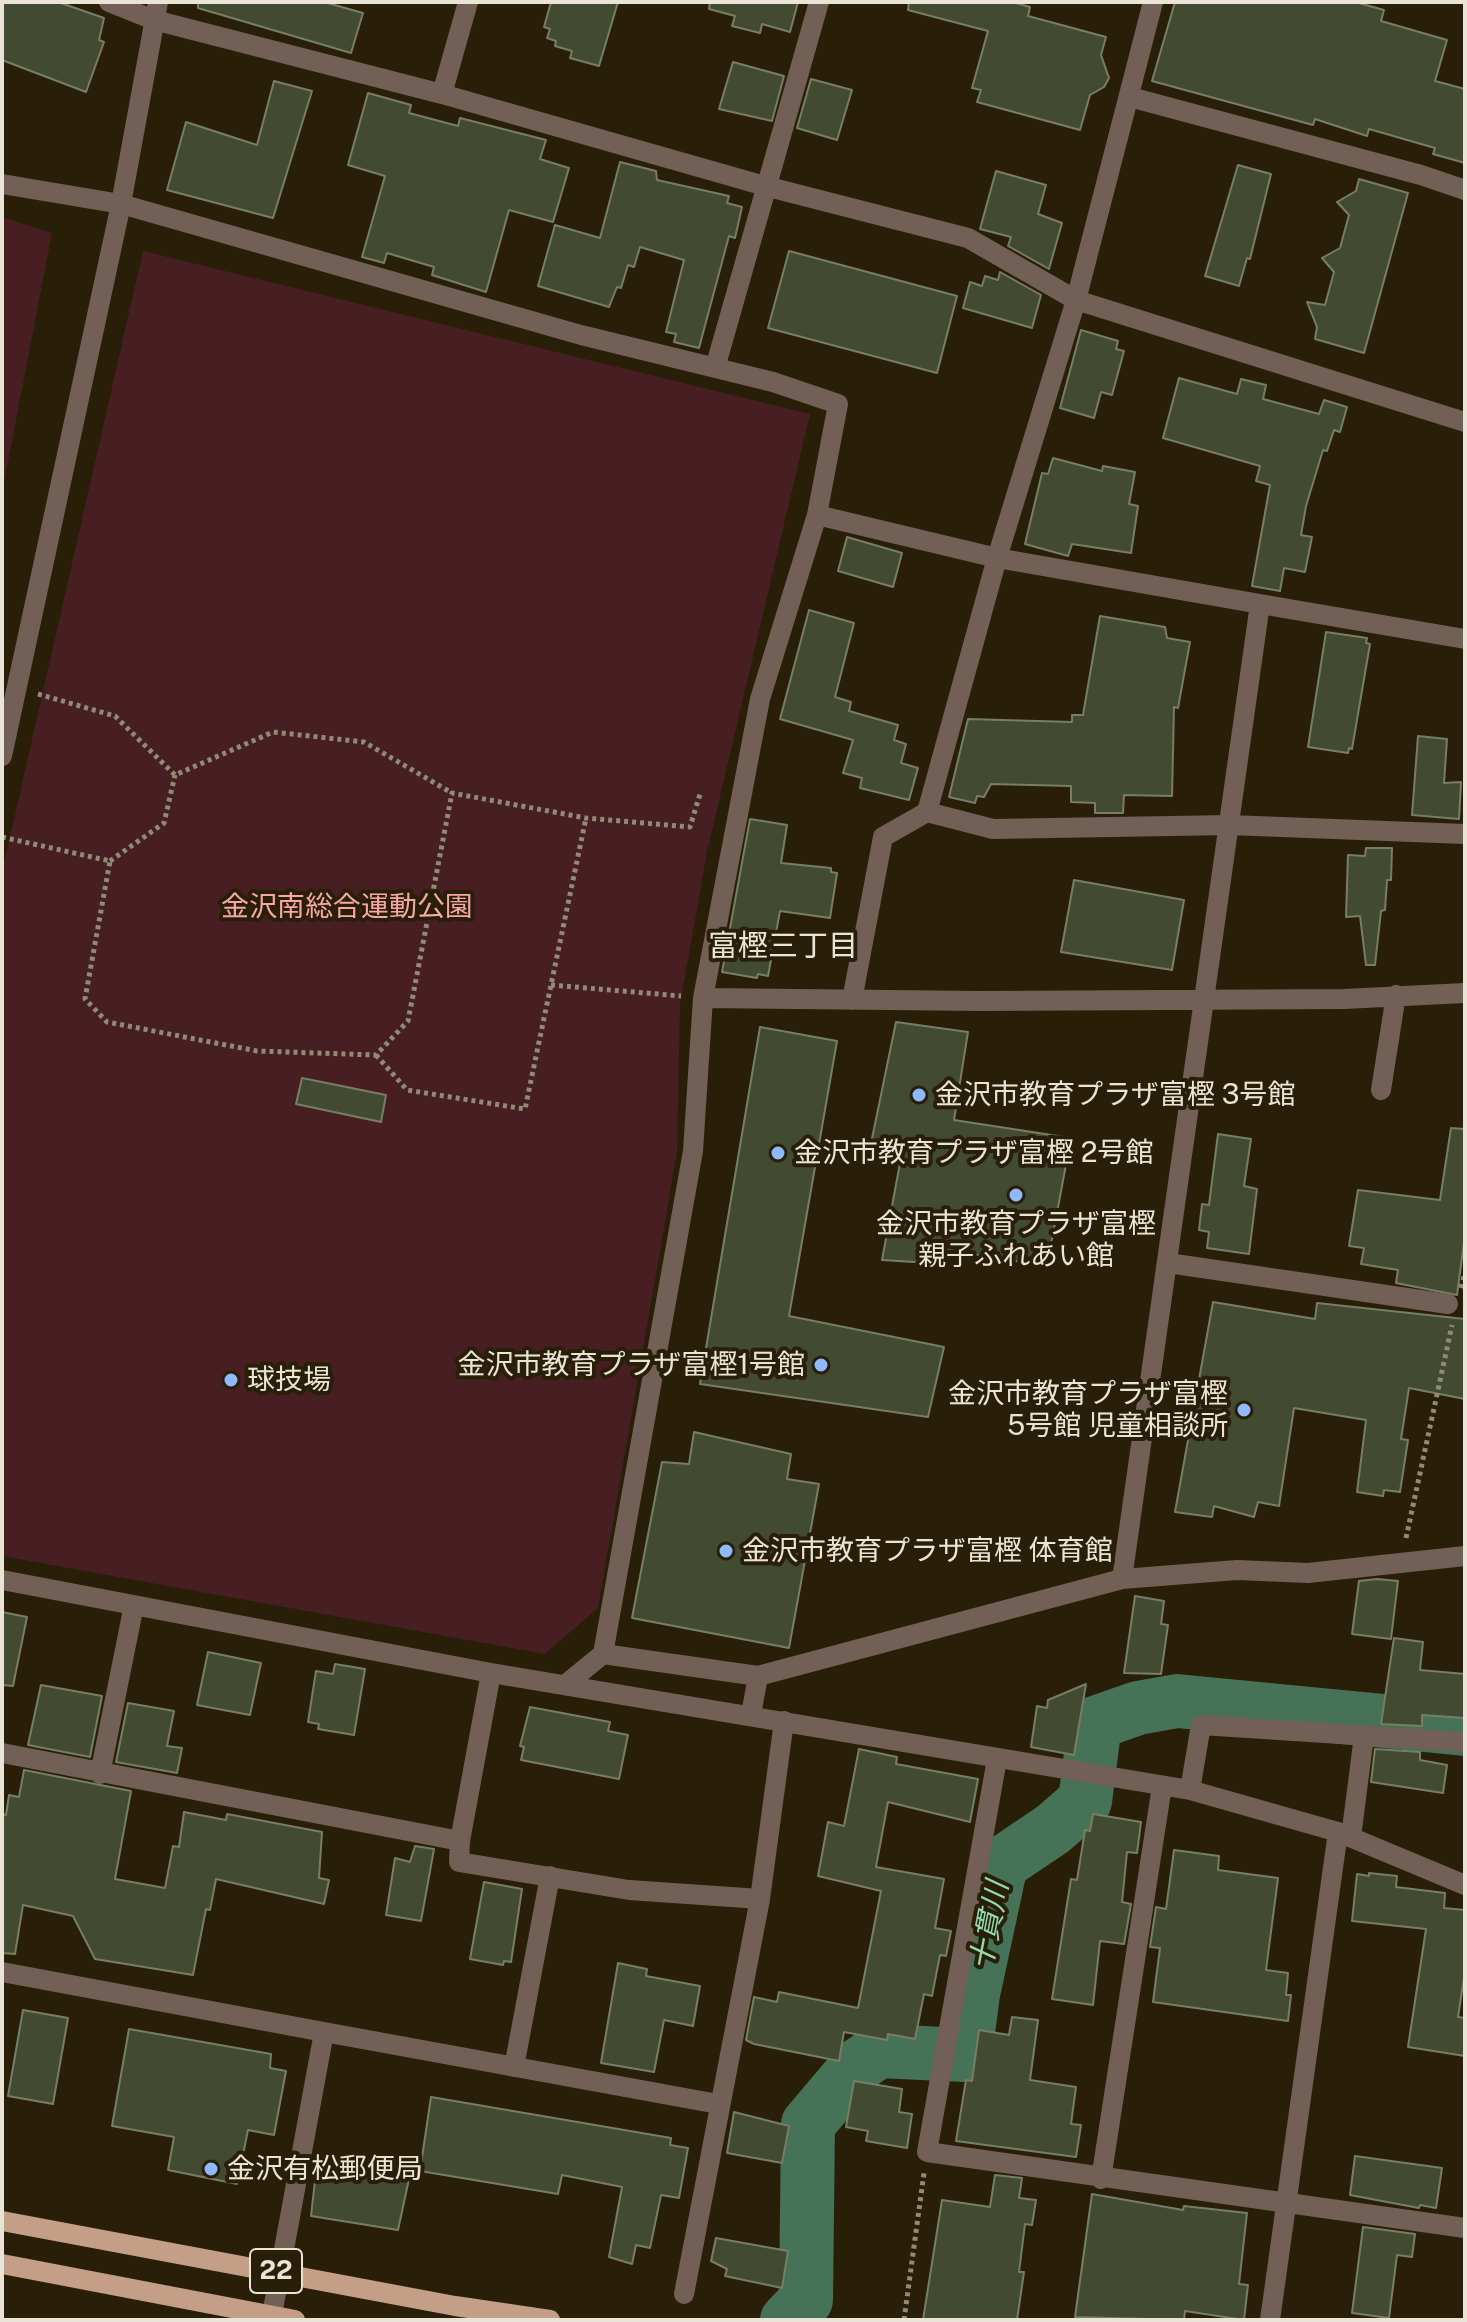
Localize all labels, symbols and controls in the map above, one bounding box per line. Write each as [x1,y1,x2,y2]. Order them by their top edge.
park label: 金沢南総合運動公園 [221,890,473,924]
district label: 富樫三丁目 [708,929,858,965]
place label: 金沢市教育プラザ富樫 3号館 [935,1078,1295,1112]
marker: 金沢市教育プラザ富樫 3号館 [910,1086,928,1104]
place label: 金沢市教育プラザ富樫 2号館 [794,1136,1153,1170]
marker: 金沢市教育プラザ富樫 2号館 [769,1144,787,1162]
marker: 金沢市教育プラザ富樫 親子ふれあい館 [1007,1186,1025,1204]
place label: 金沢市教育プラザ富樫 親子ふれあい館 [876,1207,1156,1273]
place label: 金沢市教育プラザ富樫1号館 [458,1348,805,1382]
marker: 金沢市教育プラザ富樫1号館 [812,1356,830,1374]
place label: 球技場 [247,1363,331,1397]
marker: 球技場 [222,1371,240,1389]
place label: 金沢市教育プラザ富樫 5号館 児童相談所 [948,1377,1228,1443]
marker: 金沢市教育プラザ富樫 5号館 児童相談所 [1235,1401,1253,1419]
place label: 金沢市教育プラザ富樫 体育館 [742,1534,1113,1568]
marker: 金沢市教育プラザ富樫 体育館 [717,1542,735,1560]
water label: 十貫川 [964,1878,1016,1974]
place label: 金沢有松郵便局 [227,2152,423,2186]
marker: 金沢有松郵便局 [202,2160,220,2178]
road number: 22 [250,2249,302,2293]

